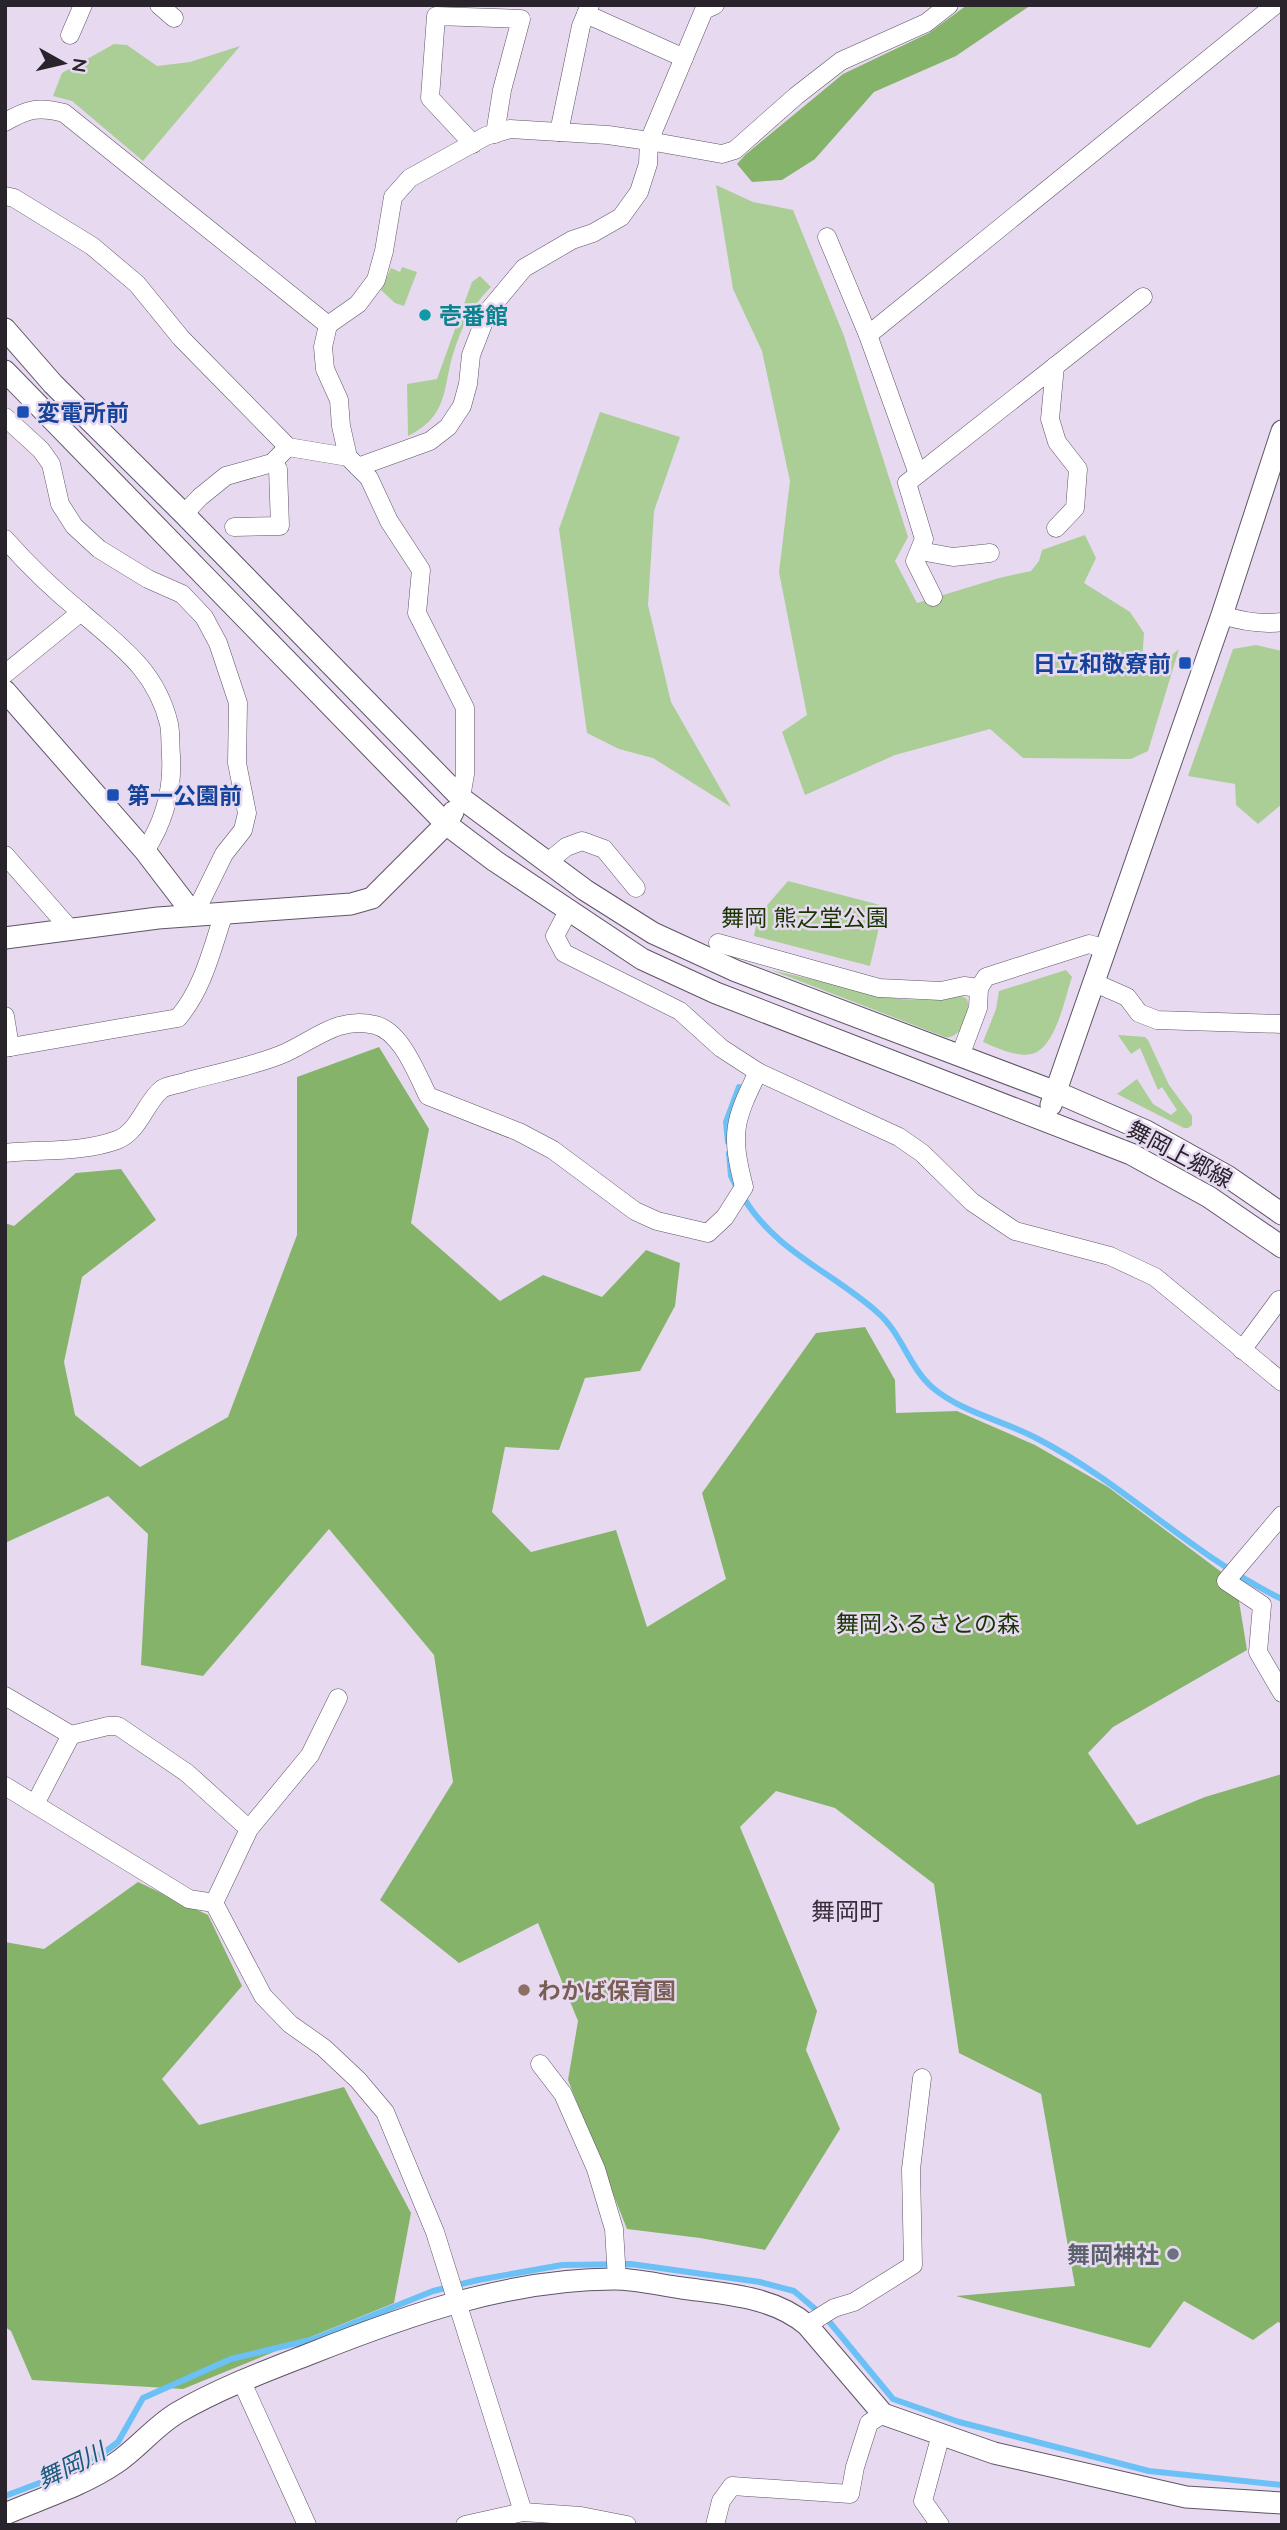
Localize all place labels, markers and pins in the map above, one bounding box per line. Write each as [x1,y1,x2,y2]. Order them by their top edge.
place label: 壱番館 [439,301,508,330]
marker: 壱番館 [417,307,433,323]
place label: 変電所前 [37,398,129,427]
marker: 変電所前 [15,404,31,420]
place label: 日立和敬寮前 [1033,649,1171,678]
marker: 日立和敬寮前 [1177,655,1193,671]
place label: 第一公園前 [127,781,242,810]
marker: 第一公園前 [105,787,121,803]
place label: わかば保育園 [538,1976,676,2005]
marker: わかば保育園 [516,1982,532,1998]
place label: 舞岡神社 [1067,2240,1159,2269]
marker: 舞岡神社 [1165,2246,1181,2262]

